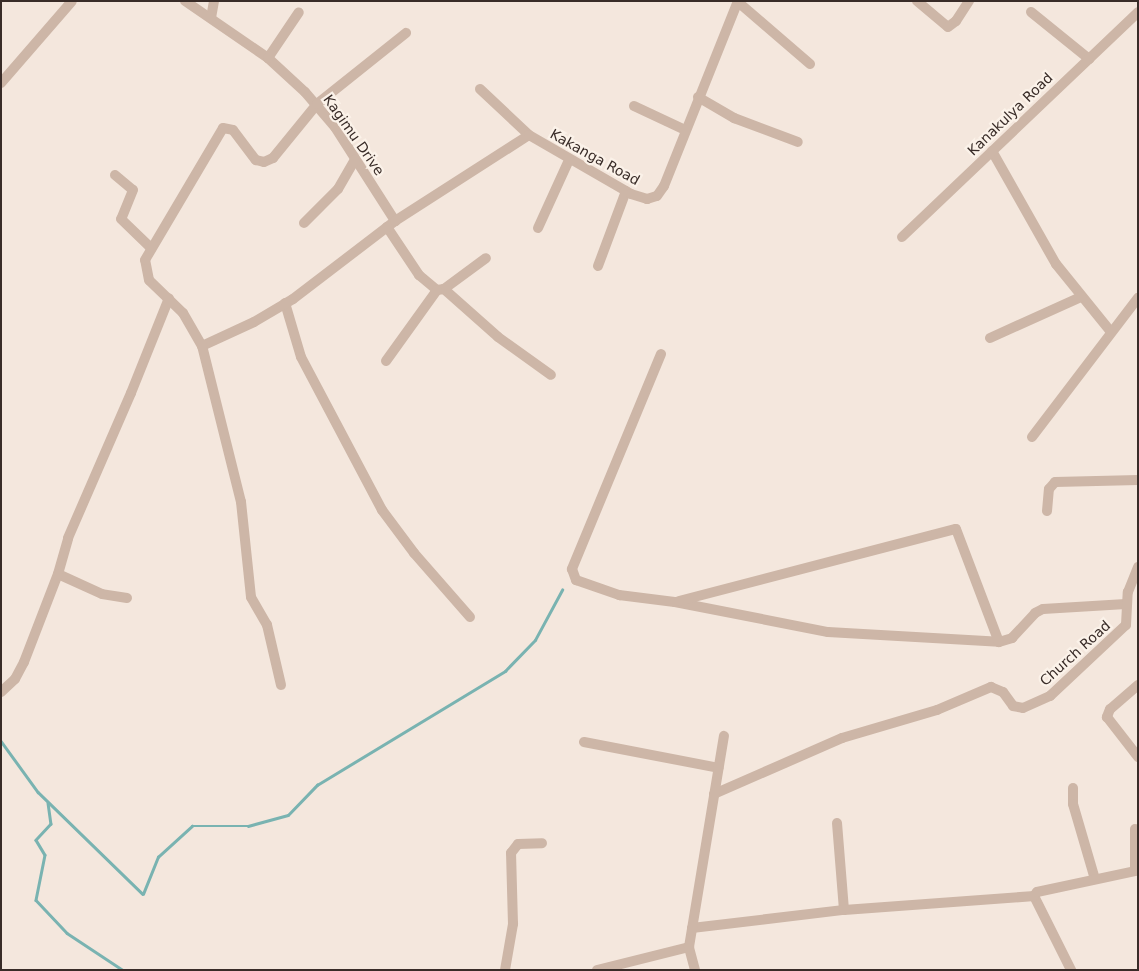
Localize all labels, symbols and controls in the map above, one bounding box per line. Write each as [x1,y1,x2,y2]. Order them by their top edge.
street label: Kanakulya Road [964,69,1056,159]
street label: Kagimu Drive [320,91,388,179]
street label: Kakanga Road [547,125,643,189]
street label: Church Road [1036,617,1114,689]

